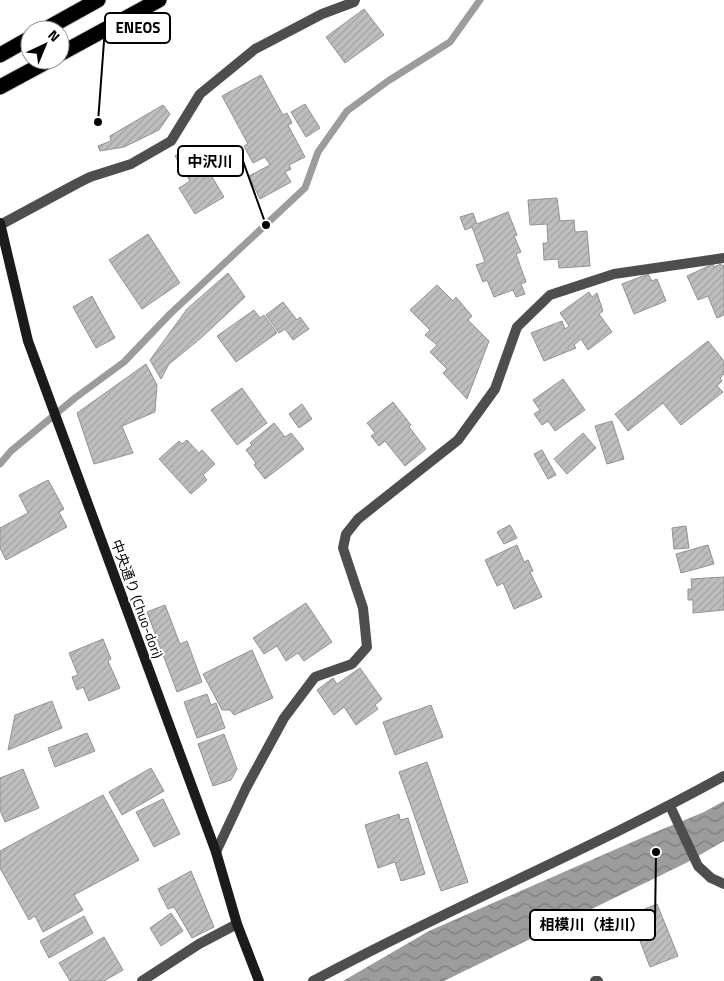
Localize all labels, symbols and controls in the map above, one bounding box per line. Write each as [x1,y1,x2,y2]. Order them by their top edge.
callout: ENEOS [105,13,170,43]
text: ENEOS [116,16,160,39]
north arrow [20,20,70,70]
text: N [44,24,65,46]
callout: 中沢川 [178,146,243,176]
text: 中沢川 [187,150,233,173]
street label: 中央通り (Chuo-dori) [106,536,169,661]
callout: 相模川（桂川） [530,910,655,940]
text: 相模川（桂川） [539,913,645,936]

